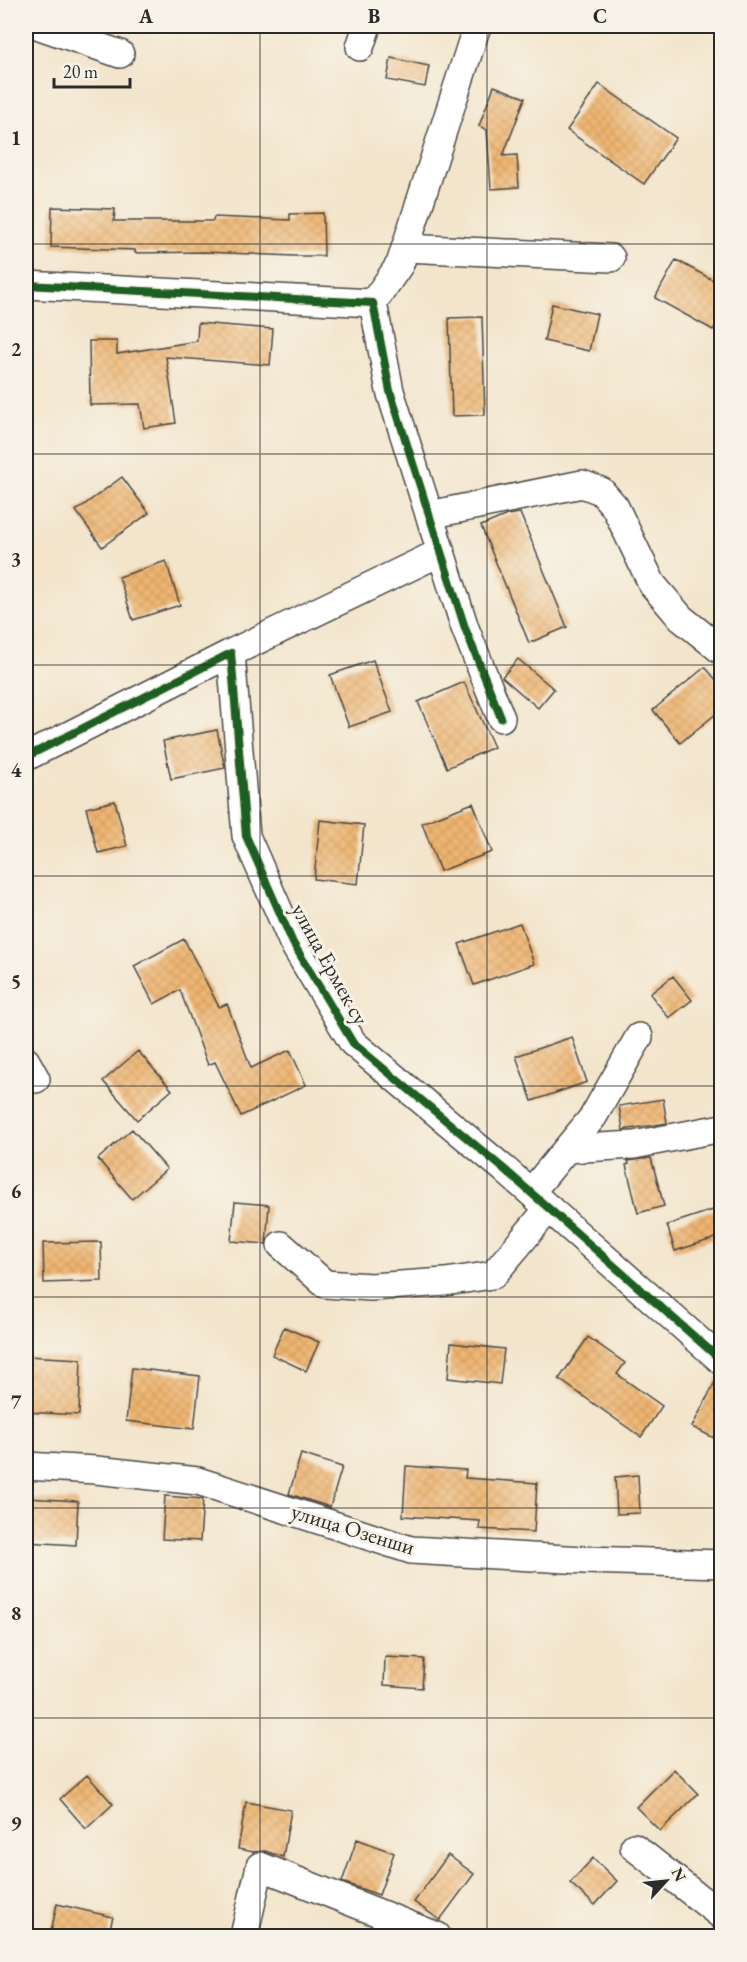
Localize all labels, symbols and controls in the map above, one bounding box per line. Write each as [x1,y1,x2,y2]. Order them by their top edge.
text: A [138,3,154,29]
text: B [368,3,380,29]
text: C [593,3,607,29]
scale bar [54,51,130,89]
text: 20 m [63,60,98,83]
text: 1 [11,125,21,151]
text: 2 [11,336,22,362]
text: 3 [11,546,21,572]
text: 4 [11,757,22,783]
street label: улица Ермек су [285,898,376,1030]
text: 5 [11,968,21,994]
text: 6 [11,1178,22,1204]
text: 7 [11,1389,22,1415]
street label: улица Озенши [288,1496,419,1562]
text: 8 [11,1600,21,1626]
text: 9 [11,1810,22,1836]
north arrow [636,1851,696,1911]
text: N [667,1864,691,1885]

